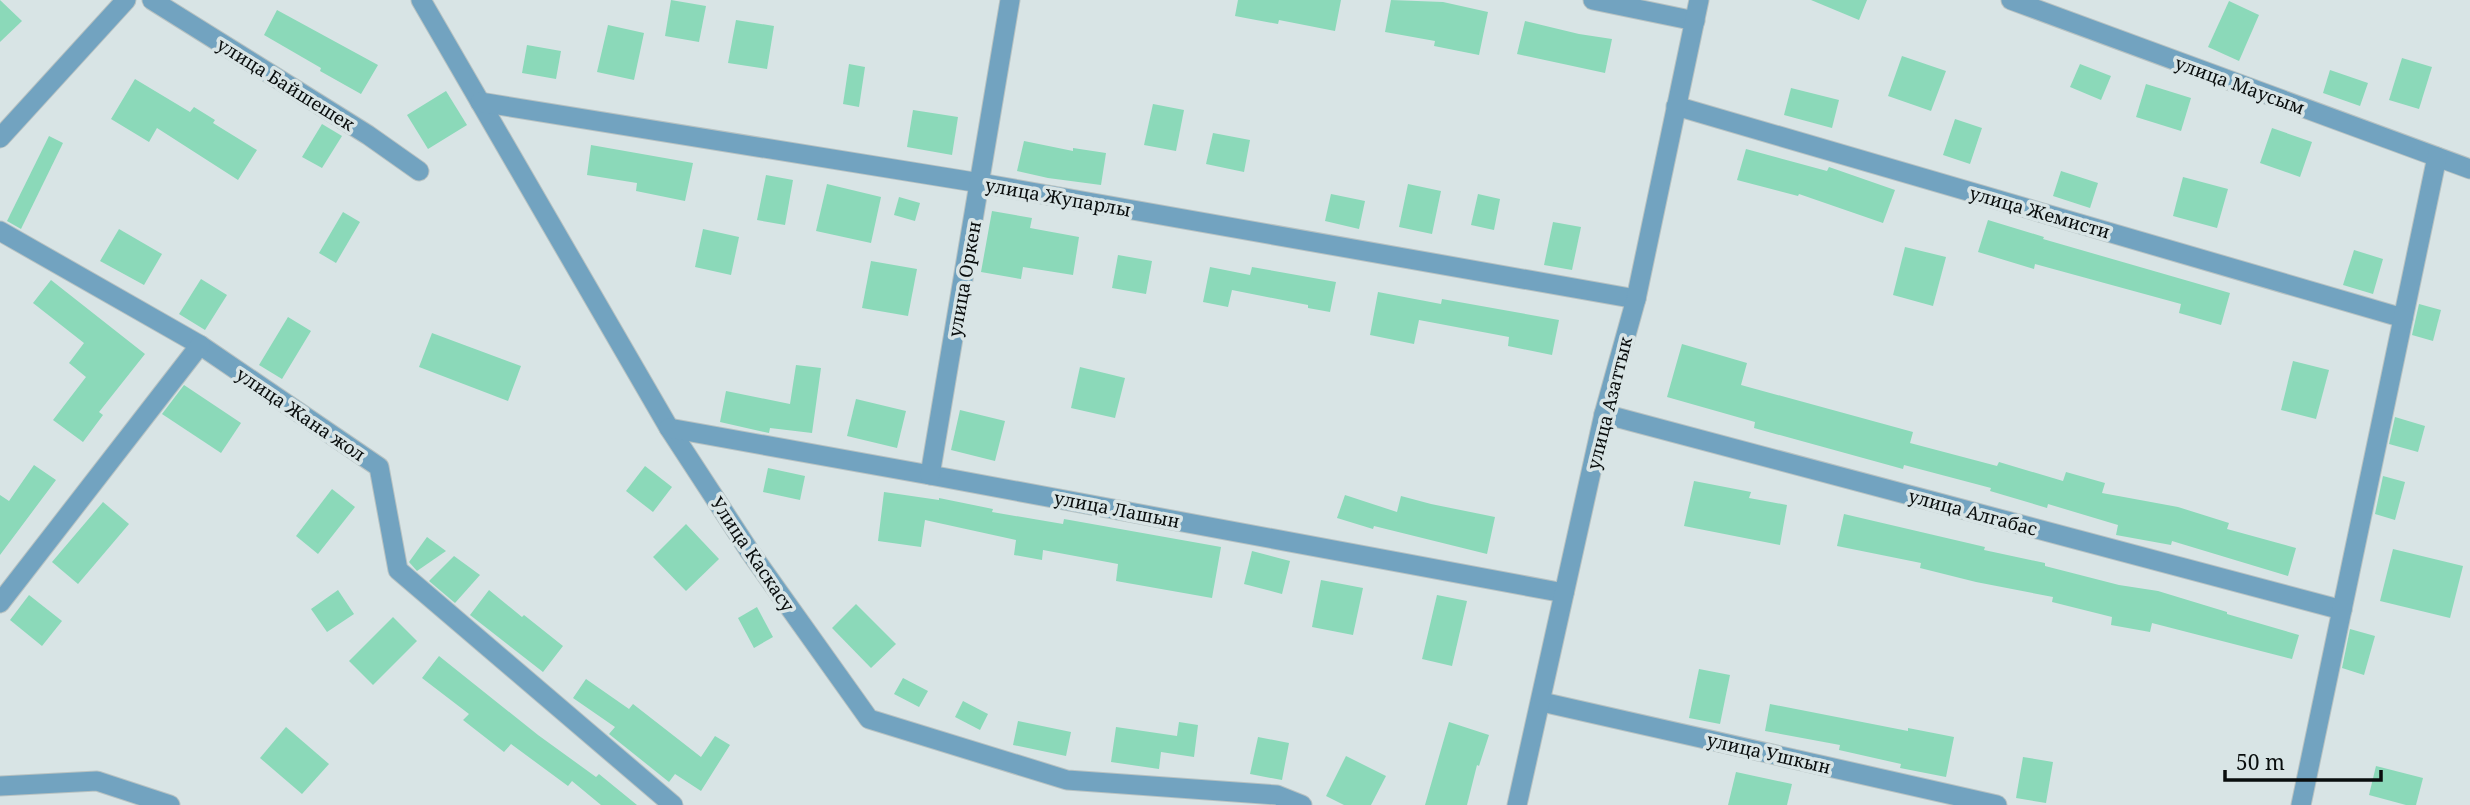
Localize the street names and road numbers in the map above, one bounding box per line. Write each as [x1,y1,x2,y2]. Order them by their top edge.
street label: улица Байшешек [213,32,360,136]
street label: улица Маусым [2172,50,2308,120]
street label: улица Жупарлы [983,172,1133,222]
street label: улица Жемисти [1967,180,2113,244]
street label: улица Оркен [942,219,986,339]
street label: улица Азаттык [1581,334,1637,472]
street label: улица Жана жол [232,362,370,466]
street label: улица Алгабас [1906,483,2040,541]
street label: улица Лашын [1052,485,1182,533]
street label: Улица Каскасу [706,492,801,617]
street label: улица Ушкын [1705,727,1833,779]

